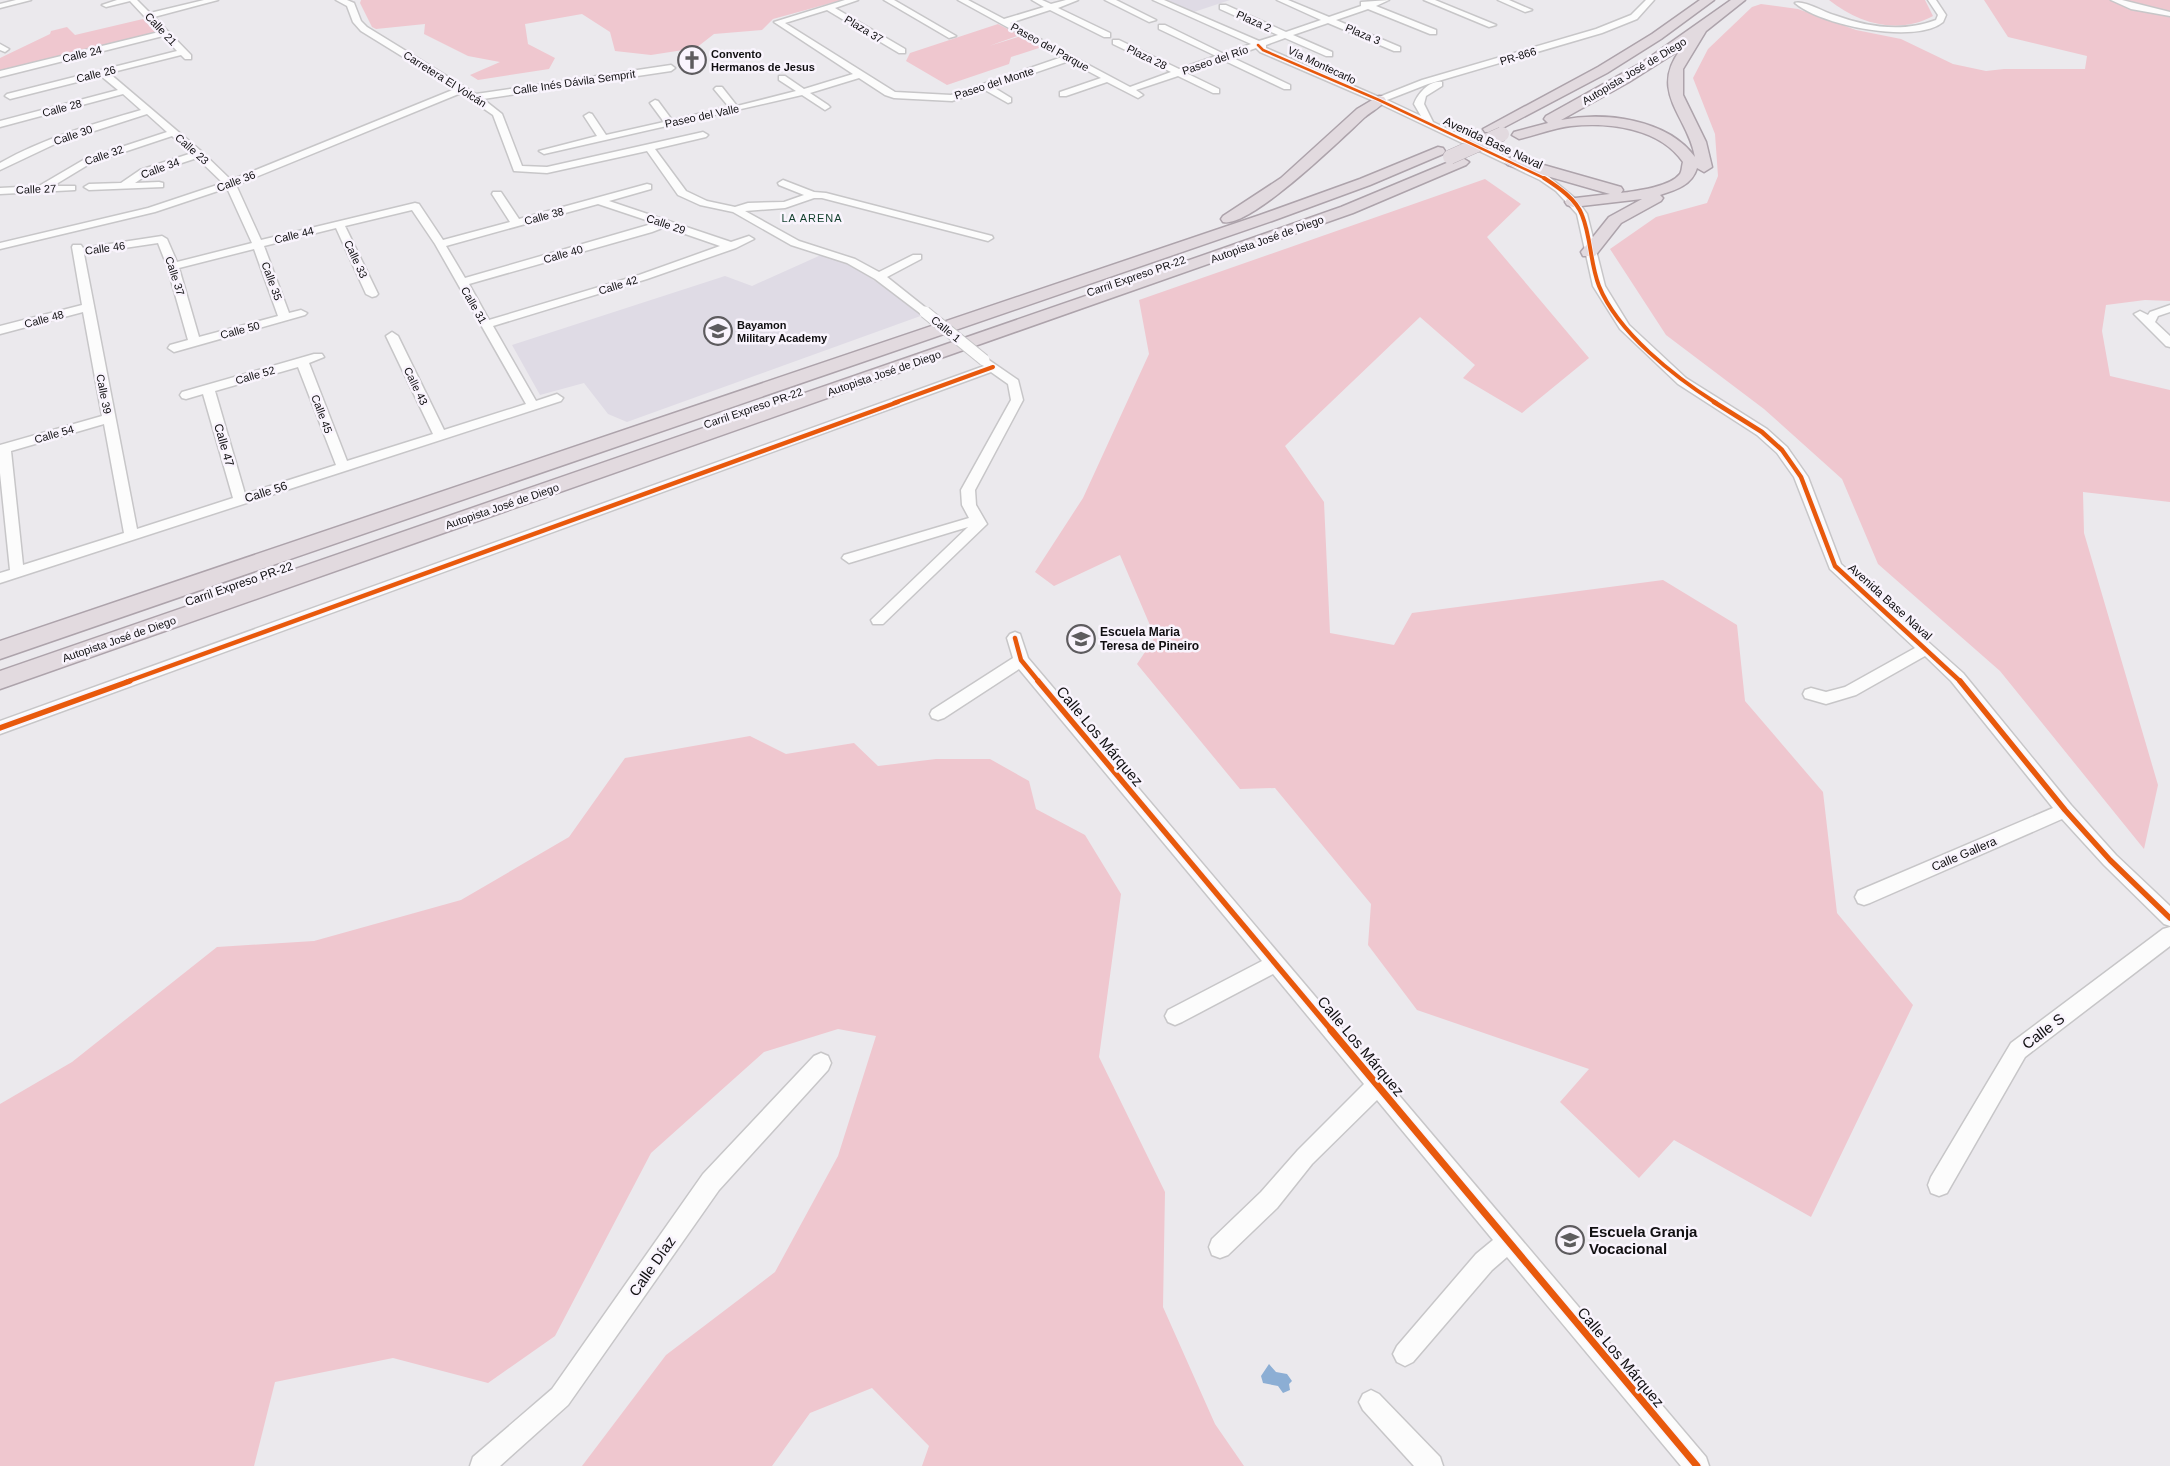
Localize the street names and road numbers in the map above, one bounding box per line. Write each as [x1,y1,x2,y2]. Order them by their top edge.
street label: Plaza 2 [1235,8,1273,34]
street label: Calle 21 [143,10,179,48]
street label: Plaza 37 [843,13,885,45]
street label: Paseo del Parque [1009,21,1091,73]
street label: Plaza 3 [1344,21,1382,47]
street label: Autopista José de Diego [1580,35,1688,107]
street label: Plaza 28 [1125,42,1169,72]
street label: Calle 24 [61,43,103,65]
street label: Paseo del Río [1180,43,1250,77]
street label: Vía Montecarlo [1286,44,1358,86]
street label: PR-866 [1498,45,1538,67]
street label: Carretera El Volcán [401,49,489,109]
street label: Calle 26 [75,63,117,85]
street label: Paseo del Monte [953,65,1035,101]
street label: Calle Inés Dávila Semprit [512,67,636,97]
street label: Calle 28 [41,97,83,119]
street label: Paseo del Valle [664,102,740,130]
street label: Avenida Base Naval [1441,114,1545,172]
street label: Calle 30 [52,123,94,147]
street label: Calle 23 [173,131,211,167]
street label: Calle 32 [83,143,125,167]
street label: Calle 34 [139,155,181,181]
street label: Calle 36 [215,168,257,194]
street label: Calle 27 [16,182,56,196]
street label: Calle 38 [523,205,565,227]
street label: Calle 29 [645,212,687,236]
street label: Autopista José de Diego [1209,213,1325,265]
street label: Calle 44 [273,224,315,246]
street label: Calle 33 [342,238,370,280]
street label: Calle 46 [84,239,126,257]
street label: Calle 40 [542,243,584,265]
street label: Carril Expreso PR-22 [1085,253,1187,299]
street label: Calle 37 [163,255,187,297]
street label: Calle 35 [259,260,285,302]
street label: Calle 42 [597,273,639,297]
street label: Calle 31 [459,285,489,325]
street label: Calle 48 [23,308,65,330]
street label: Calle 1 [929,314,963,344]
street label: Calle 50 [219,319,261,341]
street label: Autopista José de Diego [826,348,942,398]
street label: Calle 52 [234,364,276,386]
street label: Calle 43 [402,365,430,407]
street label: Calle 39 [94,373,114,415]
street label: Carril Expreso PR-22 [702,385,804,431]
street label: Calle 45 [309,393,335,435]
street label: Calle 47 [211,422,237,468]
street label: Calle 54 [33,423,75,445]
street label: Calle 56 [243,478,289,505]
street label: Autopista José de Diego [444,481,560,531]
street label: Carril Expreso PR-22 [183,559,295,609]
street label: Avenida Base Naval [1845,561,1935,643]
street label: Autopista José de Diego [61,614,177,664]
street label: Calle Los Márquez [1053,683,1147,789]
street label: Calle Gallera [1929,834,1999,874]
street label: Calle Los Márquez [1314,993,1408,1099]
street label: Calle S [2019,1010,2067,1052]
street label: Calle Díaz [625,1233,679,1299]
street label: Calle Los Márquez [1574,1304,1668,1410]

